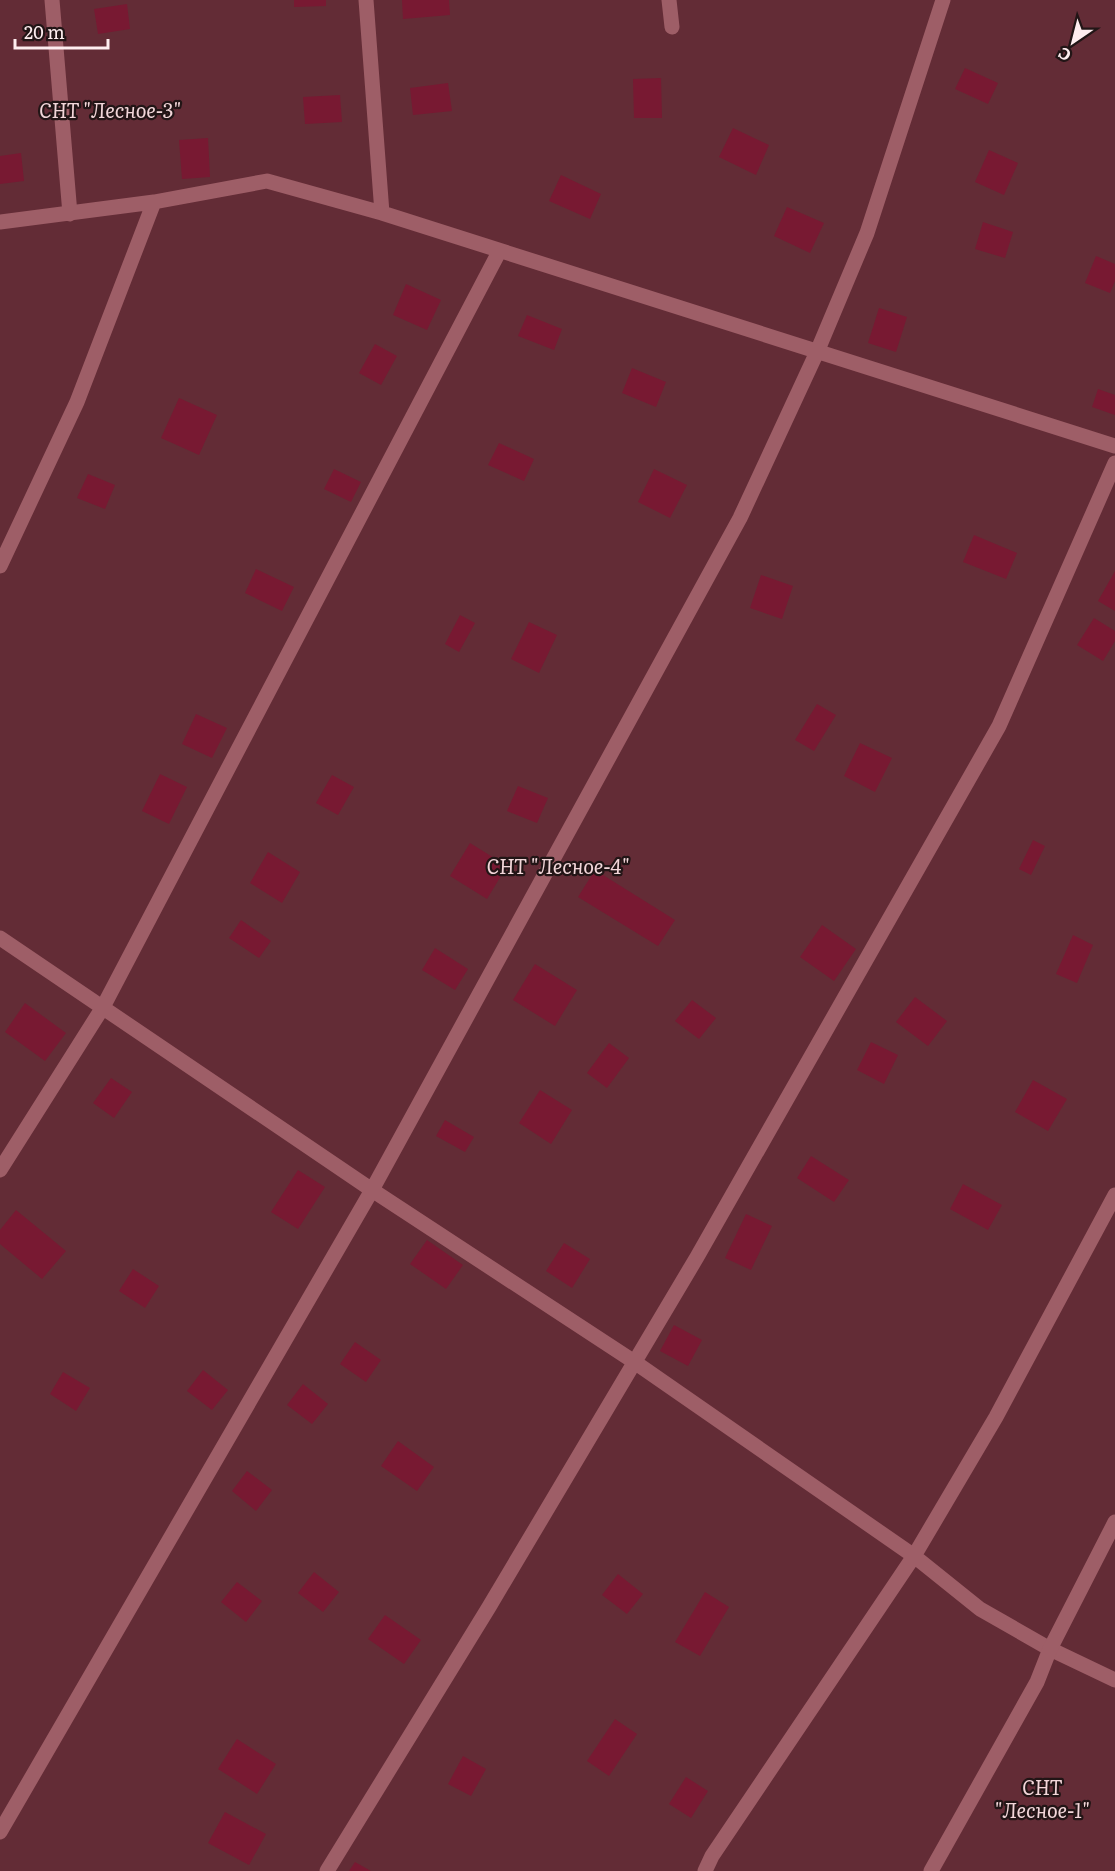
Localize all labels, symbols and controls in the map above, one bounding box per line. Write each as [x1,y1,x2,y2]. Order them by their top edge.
scale bar [15,12,108,50]
north arrow [1043,12,1103,72]
text: 20 m [24,18,65,45]
text: С [1052,42,1075,68]
park label: СНТ "Лесное-3" [39,94,181,124]
park label: СНТ "Лесное-4" [487,850,629,880]
park label: СНТ "Лесное-1" [994,1771,1090,1824]

